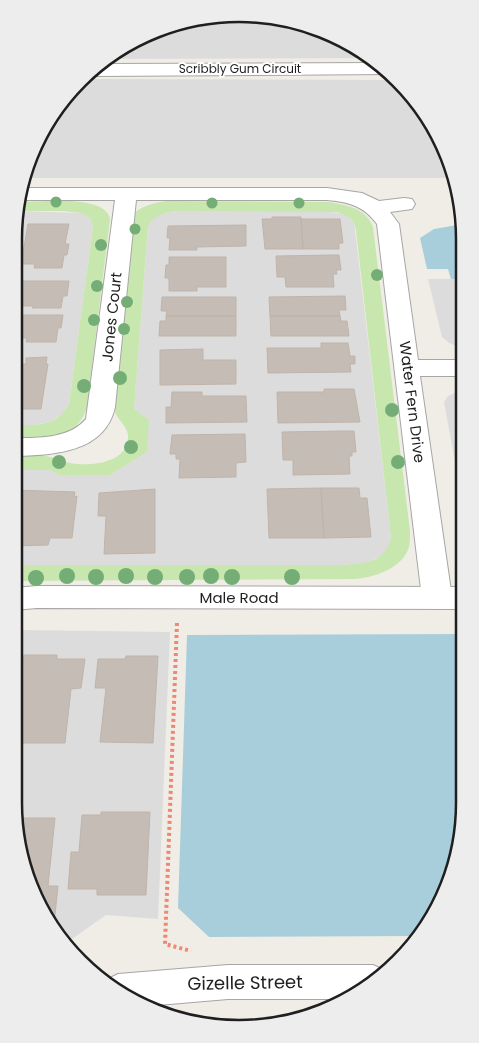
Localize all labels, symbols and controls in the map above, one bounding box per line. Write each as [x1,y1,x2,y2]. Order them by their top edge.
street label: Scribbly Gum Circuit [179,60,301,77]
street label: Jones Court [96,271,127,363]
street label: Water Fern Drive [395,340,430,464]
street label: Male Road [199,587,279,608]
street label: Gizelle Street [187,969,303,996]

